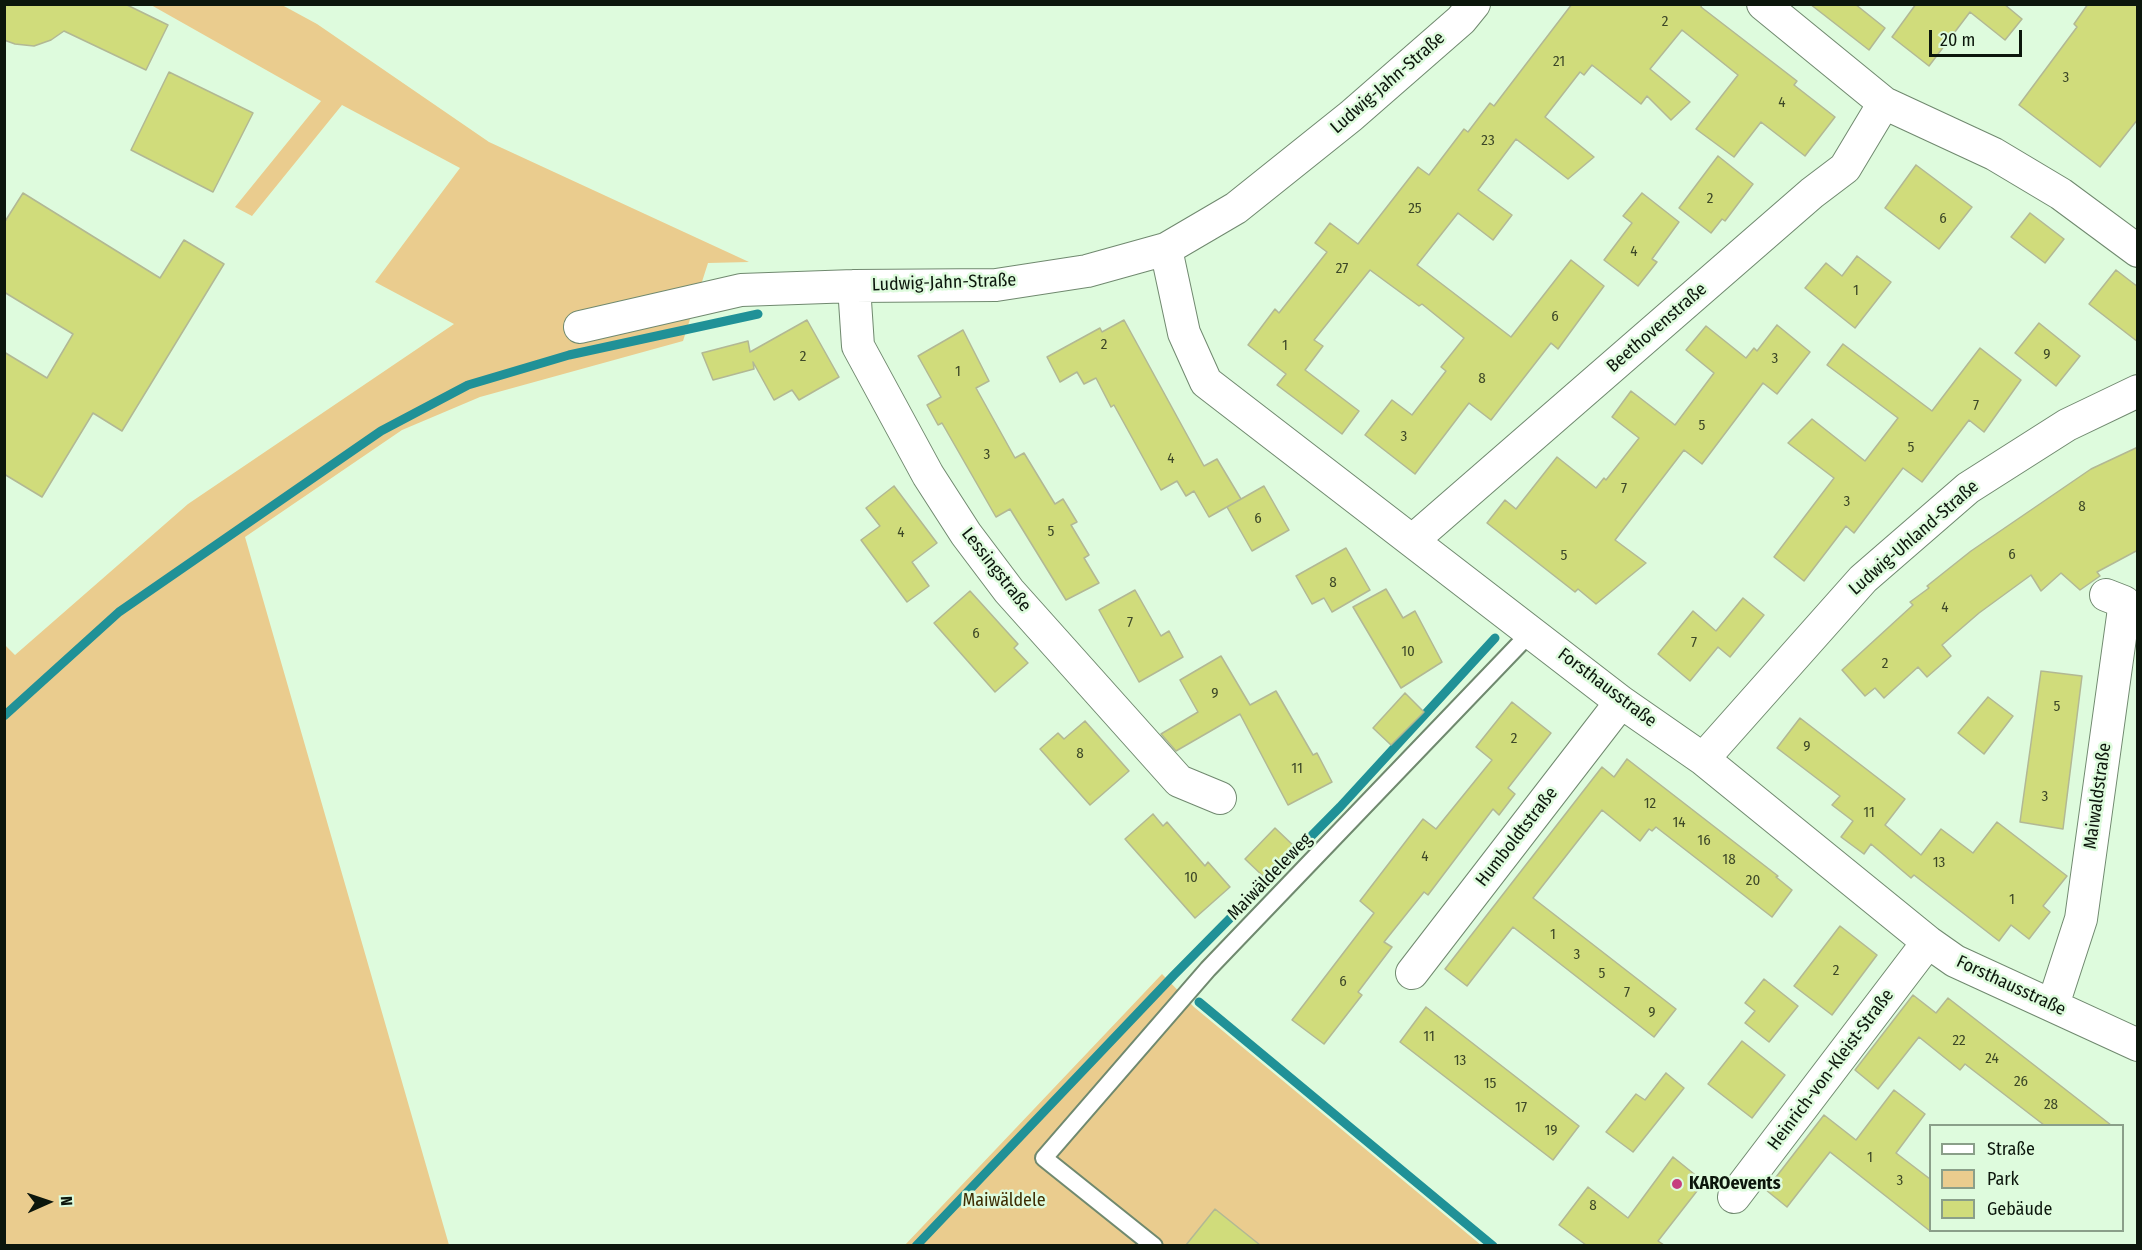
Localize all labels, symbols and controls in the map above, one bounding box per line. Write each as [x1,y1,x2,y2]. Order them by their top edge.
house number: 2 [1662,13,1668,31]
scale bar [1932,18,2025,56]
street label: Ludwig-Jahn-Straße [1326,27,1450,139]
text: 20 m [1940,29,1975,51]
house number: 21 [1553,53,1565,71]
house number: 3 [2063,69,2069,87]
house number: 4 [1778,94,1786,112]
house number: 23 [1481,132,1495,150]
house number: 2 [1707,190,1713,208]
house number: 25 [1408,200,1422,218]
house number: 6 [1939,210,1947,228]
house number: 4 [1630,243,1638,261]
house number: 27 [1336,260,1348,278]
street label: Ludwig-Jahn-Straße [871,270,1017,296]
street label: Beethovenstraße [1603,279,1711,377]
house number: 1 [1853,282,1859,300]
house number: 6 [1551,308,1559,326]
house number: 2 [1101,336,1107,354]
house number: 1 [1282,337,1288,355]
house number: 9 [2043,346,2051,364]
house number: 2 [800,348,806,366]
house number: 3 [1772,350,1778,368]
house number: 1 [955,363,961,381]
house number: 8 [1478,370,1486,388]
house number: 7 [1973,397,1979,415]
house number: 5 [1699,417,1705,435]
house number: 3 [1401,428,1407,446]
house number: 5 [1908,439,1914,457]
house number: 3 [984,446,990,464]
house number: 4 [1167,450,1175,468]
street label: Ludwig-Uhland-Straße [1845,476,1983,600]
house number: 7 [1621,480,1627,498]
house number: 3 [1844,493,1850,511]
house number: 8 [2078,498,2086,516]
house number: 6 [1254,510,1262,528]
house number: 5 [1048,523,1054,541]
house number: 4 [897,524,905,542]
street label: Lessingstraße [957,524,1035,616]
house number: 6 [2008,546,2016,564]
house number: 5 [1561,547,1567,565]
house number: 8 [1329,574,1337,592]
house number: 4 [1941,599,1949,617]
house number: 7 [1127,614,1133,632]
house number: 6 [972,625,980,643]
house number: 7 [1691,634,1697,652]
house number: 10 [1401,643,1415,661]
street label: Forsthausstraße [1553,644,1661,732]
house number: 2 [1882,655,1888,673]
house number: 9 [1211,685,1219,703]
house number: 5 [2054,698,2060,716]
house number: 2 [1511,730,1517,748]
house number: 9 [1803,738,1811,756]
street label: Maiwaldstraße [2080,741,2116,851]
house number: 8 [1076,745,1084,763]
house number: 11 [1291,760,1303,778]
street label: Humboldtstraße [1472,783,1562,891]
house number: 3 [2042,788,2048,806]
house number: 12 [1644,795,1656,813]
house number: 11 [1863,804,1875,822]
house number: 14 [1672,814,1686,832]
street label: Maiwäldeleweg [1223,829,1317,925]
house number: 16 [1697,832,1711,850]
house number: 4 [1421,848,1429,866]
house number: 18 [1722,851,1736,869]
house number: 13 [1933,854,1945,872]
house number: 10 [1184,869,1198,887]
house number: 20 [1746,872,1760,890]
house number: 1 [2009,891,2015,909]
house number: 1 [1550,926,1556,944]
house number: 3 [1574,946,1580,964]
street label: Forsthausstraße [1953,951,2069,1021]
house number: 2 [1833,962,1839,980]
house number: 5 [1599,965,1605,983]
house number: 6 [1339,973,1347,991]
house number: 7 [1624,984,1630,1002]
street label: Heinrich-von-Kleist-Straße [1763,985,1899,1155]
house number: 9 [1648,1004,1656,1022]
house number: 11 [1423,1028,1435,1046]
house number: 22 [1952,1032,1966,1050]
house number: 24 [1985,1050,1999,1068]
house number: 13 [1454,1052,1466,1070]
house number: 26 [2014,1073,2028,1091]
house number: 15 [1484,1075,1496,1093]
house number: 28 [2044,1096,2058,1114]
house number: 17 [1515,1099,1527,1117]
house number: 19 [1544,1122,1558,1140]
legend [1929,1124,2124,1232]
text: Straße [1987,1138,2035,1160]
house number: 1 [1867,1149,1873,1167]
text: Park [1987,1168,2019,1190]
north arrow [18,1172,78,1232]
house number: 3 [1897,1172,1903,1190]
place label: KAROevents [1689,1173,1781,1195]
marker: KAROevents [1670,1177,1684,1191]
park label: Maiwäldele [962,1190,1046,1212]
text: N [57,1196,76,1206]
house number: 8 [1589,1197,1597,1215]
text: Gebäude [1987,1198,2052,1220]

